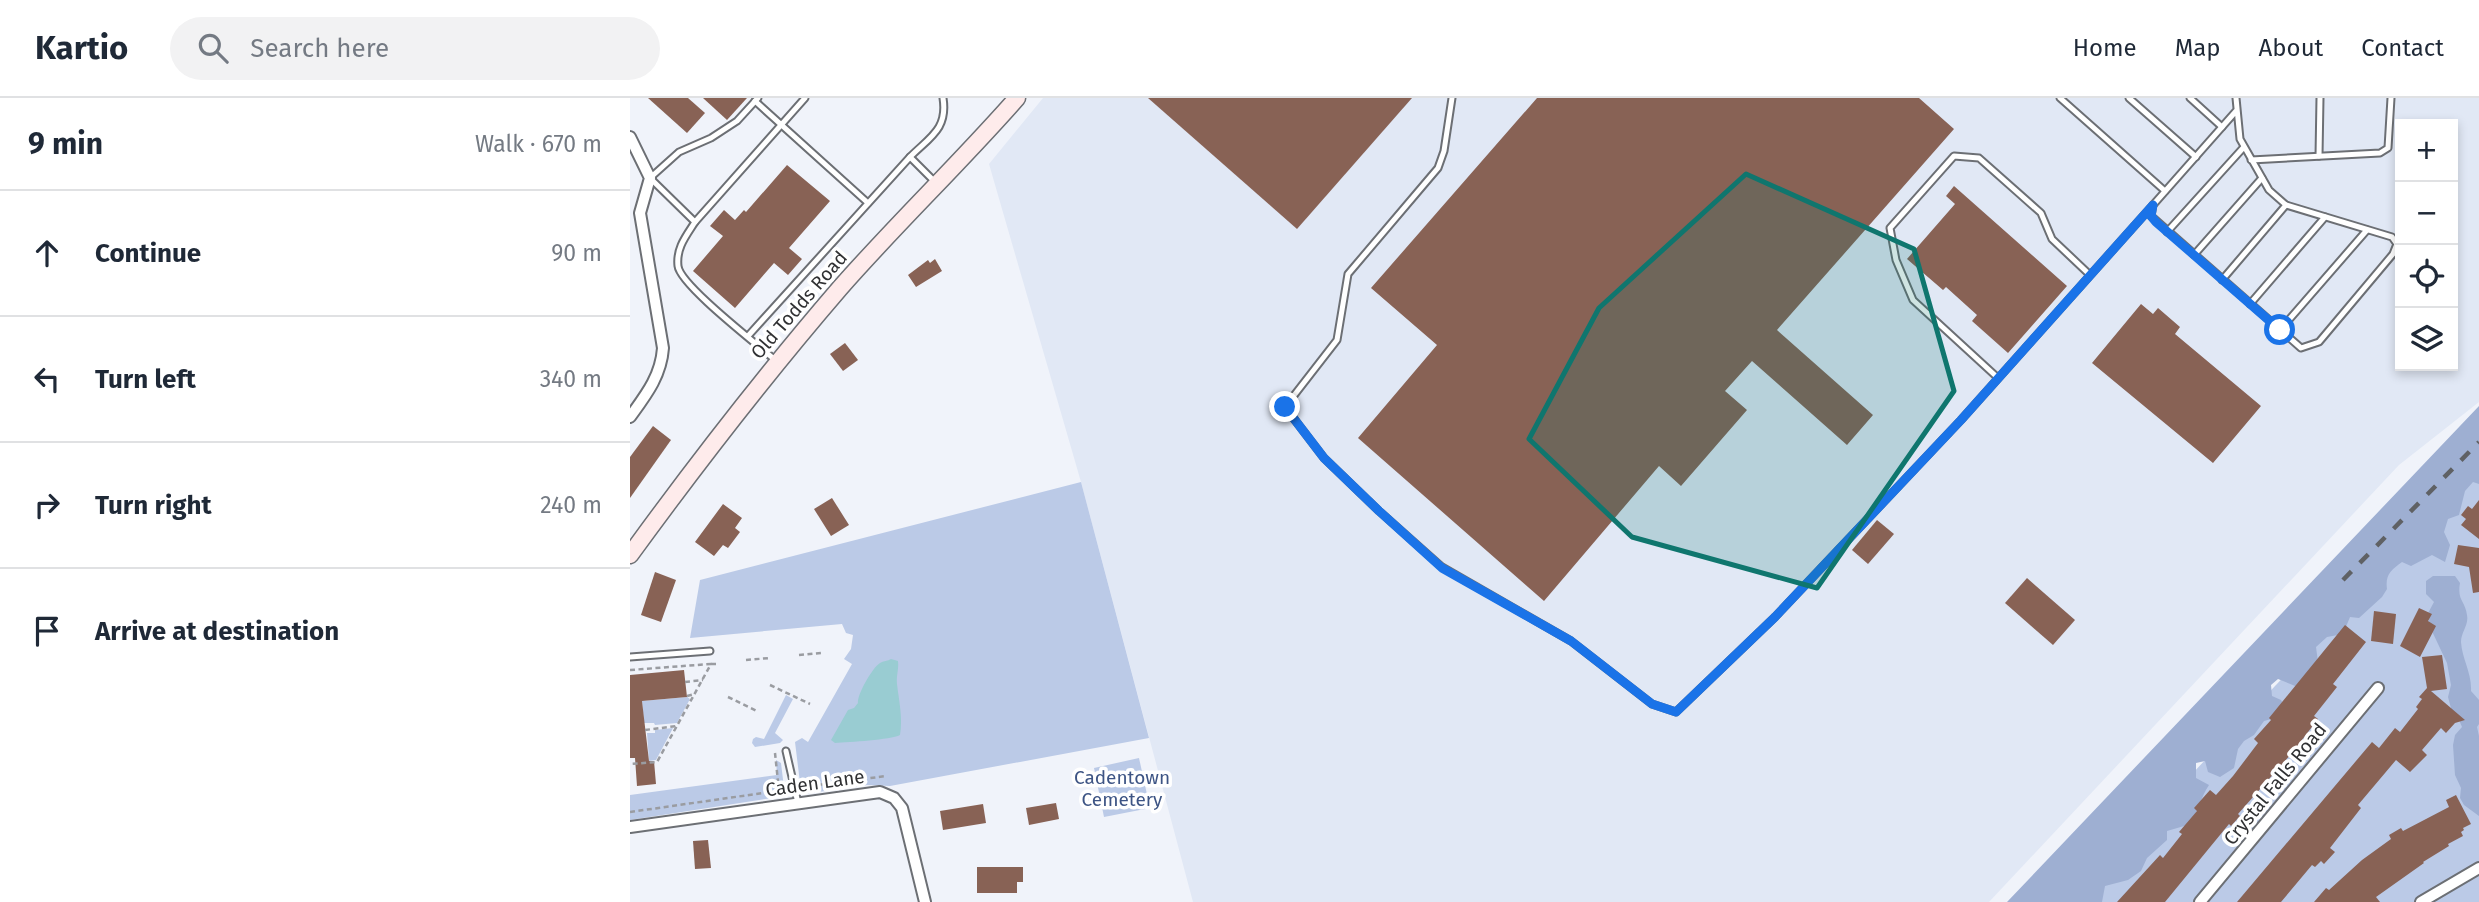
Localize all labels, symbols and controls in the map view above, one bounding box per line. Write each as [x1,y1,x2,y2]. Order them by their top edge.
search box [170,17,660,80]
text: Kartio [35,28,128,68]
icon: search [194,29,232,67]
text: Search here [250,33,389,64]
text: Home [2073,34,2137,62]
text: Map [2175,34,2221,62]
text: About [2259,34,2323,62]
text: Contact [2361,34,2444,62]
map controls [2395,119,2458,371]
button: + [2395,119,2458,182]
text: 9 min [28,126,103,162]
text: Walk · 670 m [475,130,602,158]
button: − [2395,182,2458,245]
icon: ahead [28,234,66,272]
text: Continue [95,238,201,269]
text: 90 m [551,239,602,267]
button: locate [2395,245,2458,308]
street label: Old Todds Road [746,246,852,364]
button: layers [2395,308,2458,371]
route start [2264,314,2295,345]
icon: left [28,360,66,398]
text: Turn left [95,364,196,395]
text: 340 m [540,365,602,393]
route end [1269,391,1300,422]
icon: right [28,486,66,524]
text: Turn right [95,490,212,521]
text: 240 m [540,491,602,519]
icon: arrive [28,612,66,650]
text: Arrive at destination [95,616,339,647]
street label: Crystal Falls Road [2219,718,2331,850]
street label: Caden Lane [764,765,866,801]
park label: Cadentown Cemetery [1074,766,1170,811]

